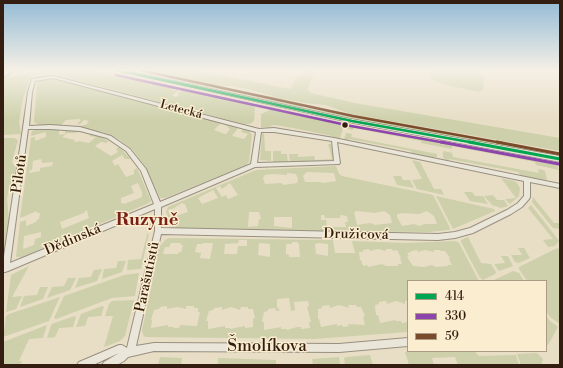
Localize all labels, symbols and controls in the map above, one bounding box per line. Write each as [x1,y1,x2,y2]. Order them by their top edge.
street label: Letecká [158,97,204,123]
unlabelled marker [340,120,350,130]
street label: Pilotů [9,154,31,194]
district label: Ruzyně [116,210,178,232]
street label: Dědinská [42,221,104,259]
street label: Družicová [323,226,389,244]
street label: Parašutistů [132,240,164,314]
legend [407,280,547,352]
text: 414 [445,289,464,304]
text: 330 [445,309,466,324]
text: 59 [445,329,459,344]
street label: Šmolíkova [227,337,307,357]

